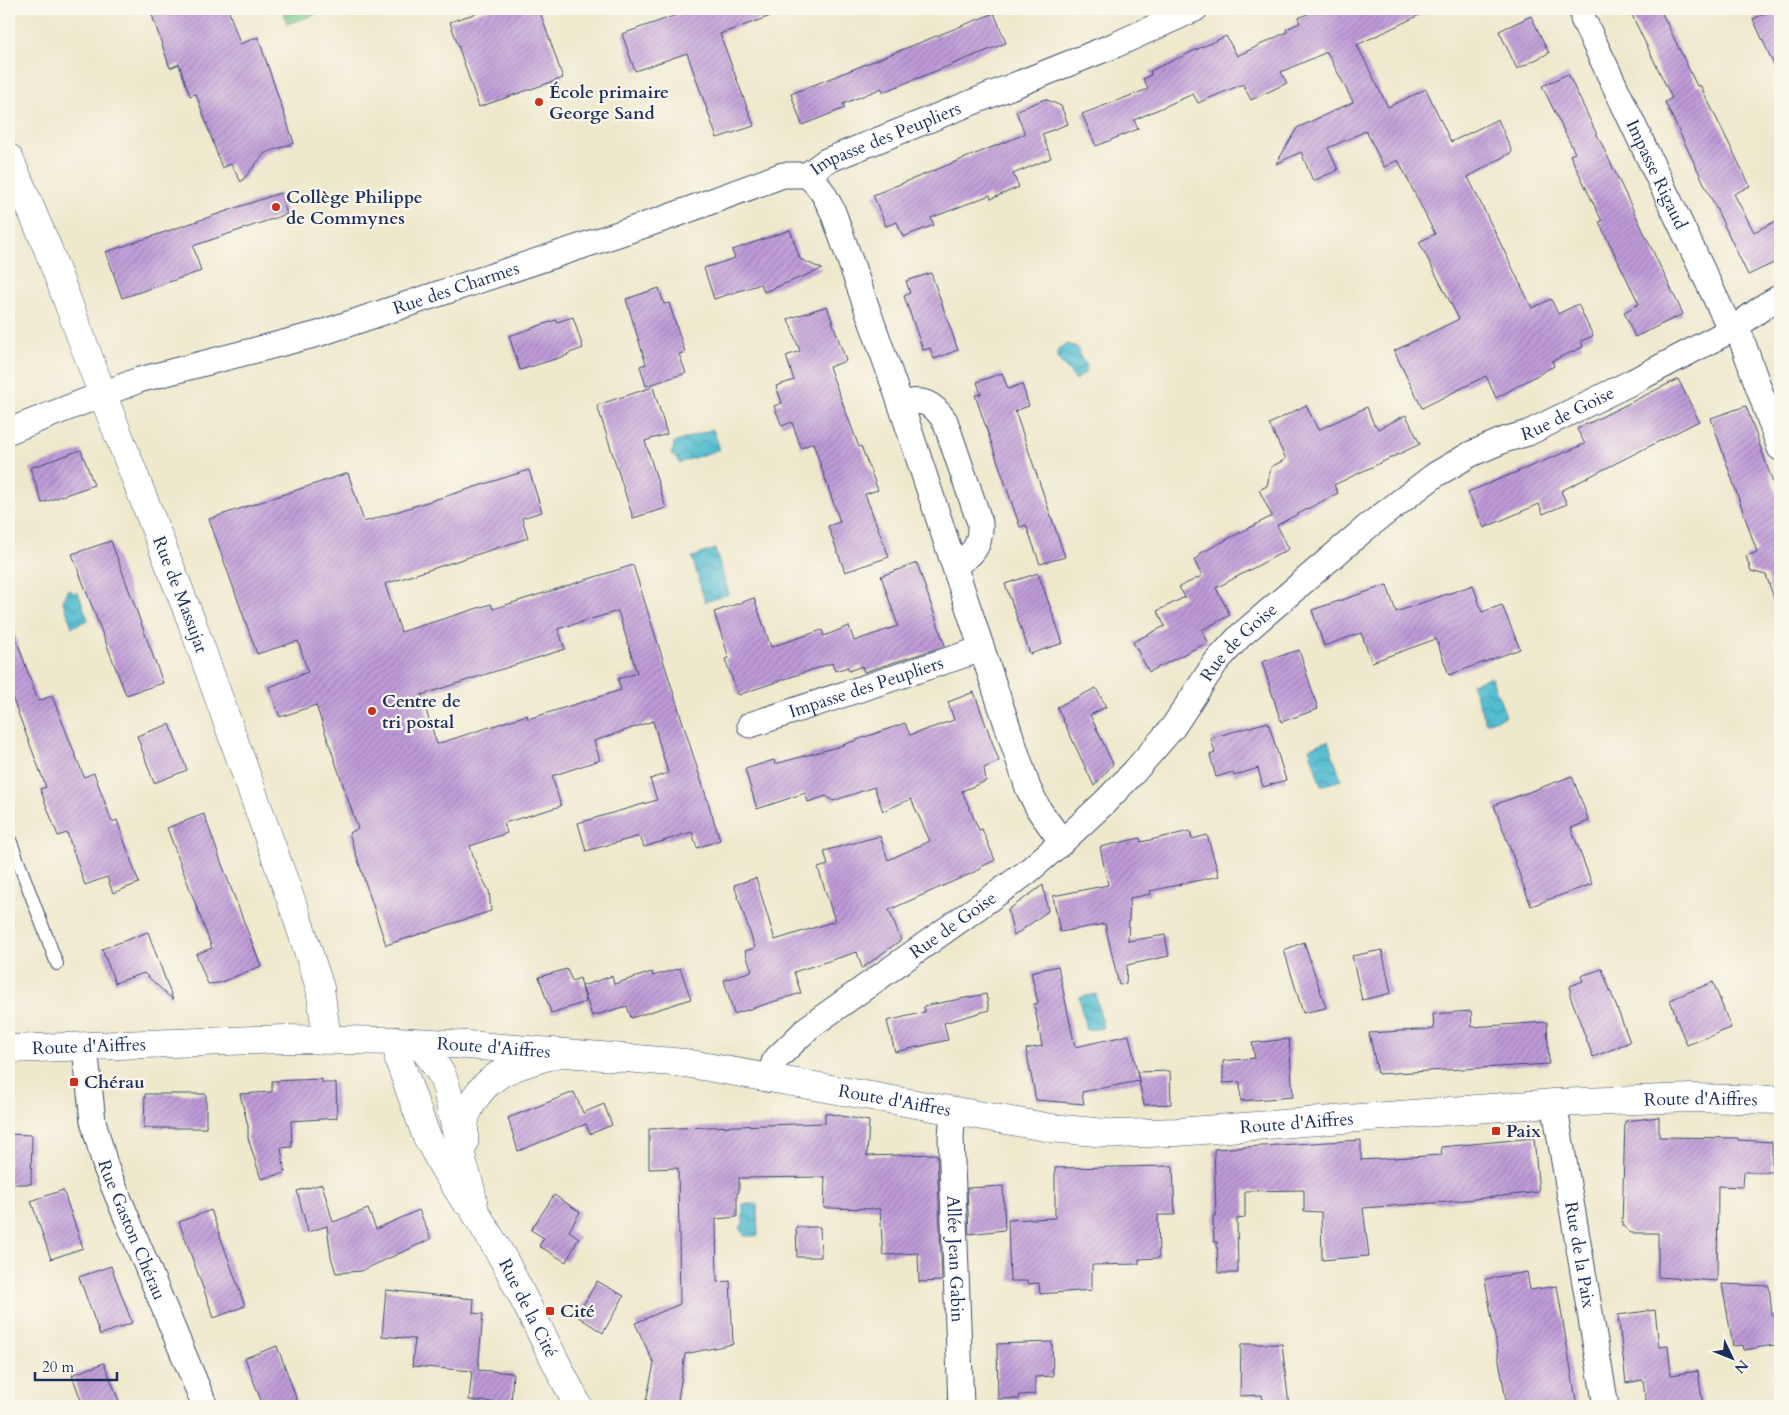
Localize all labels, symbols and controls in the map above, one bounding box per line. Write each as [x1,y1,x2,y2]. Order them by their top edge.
place label: École primaire George Sand [549,80,669,126]
marker: École primaire George Sand [533,96,545,108]
street label: Impasse des Peupliers [805,96,965,182]
street label: Impasse Rigaud [1620,116,1693,234]
place label: Collège Philippe de Commynes [286,185,423,231]
marker: Collège Philippe de Commynes [270,201,282,213]
street label: Rue des Charmes [390,256,523,321]
street label: Rue de Goise [1518,381,1619,447]
street label: Rue de Massujat [146,533,214,657]
street label: Rue de Goise [1195,598,1283,687]
street label: Impasse des Peupliers [786,651,947,724]
place label: Centre de tri postal [382,689,461,735]
marker: Centre de tri postal [366,705,378,717]
street label: Rue de Goise [905,886,1002,965]
street label: Route d'Aiffres [436,1031,551,1065]
street label: Route d'Aiffres [32,1032,146,1061]
place label: Chérau [84,1070,145,1095]
marker: Chérau [68,1076,80,1088]
street label: Route d'Aiffres [836,1078,953,1123]
street label: Route d'Aiffres [1643,1086,1758,1113]
street label: Route d'Aiffres [1239,1106,1354,1140]
place label: Paix [1506,1119,1541,1144]
marker: Paix [1490,1125,1502,1137]
street label: Rue Gaston Chérau [91,1157,172,1304]
street label: Allée Jean Gabin [940,1195,970,1324]
street label: Rue de la Paix [1558,1200,1601,1310]
street label: Rue de la Cité [492,1254,563,1362]
place label: Cité [560,1299,595,1324]
marker: Cité [544,1305,556,1317]
north arrow [1706,1332,1756,1382]
scale bar [35,1350,118,1382]
text: N [1730,1356,1752,1377]
text: 20 m [42,1357,74,1377]

